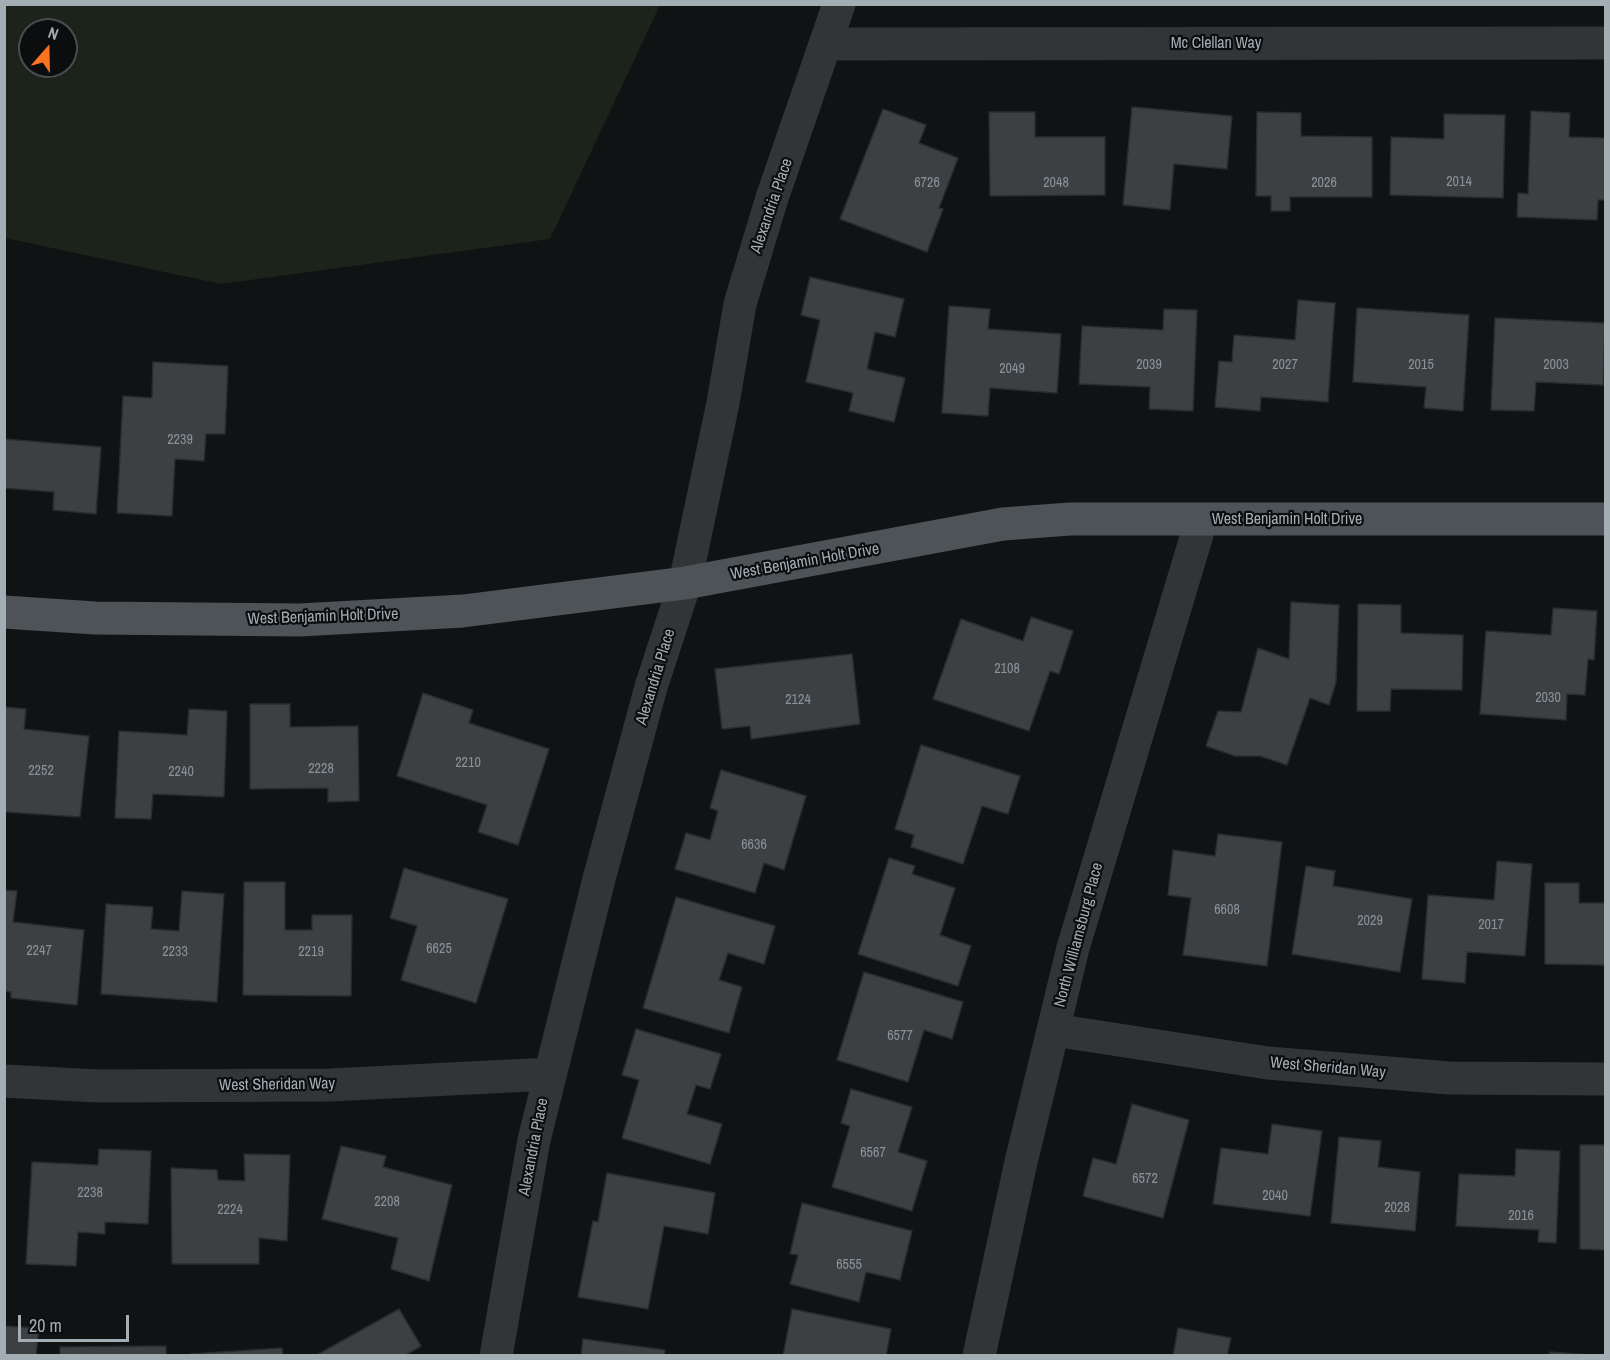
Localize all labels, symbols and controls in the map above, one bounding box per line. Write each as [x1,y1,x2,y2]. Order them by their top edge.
north arrow [18,18,78,78]
text: N [45,21,62,45]
street label: Mc Clellan Way [1171,34,1261,54]
street label: Alexandria Place [747,156,797,256]
house number: 2014 [1446,174,1472,190]
house number: 6726 [914,175,940,191]
house number: 2048 [1043,175,1069,191]
house number: 2026 [1311,175,1337,191]
house number: 2039 [1136,357,1162,373]
house number: 2027 [1272,357,1298,373]
house number: 2015 [1408,357,1434,373]
house number: 2003 [1543,357,1569,373]
house number: 2049 [999,361,1025,377]
house number: 2239 [167,432,193,448]
street label: West Benjamin Holt Drive [1212,510,1362,530]
street label: West Benjamin Holt Drive [729,539,881,585]
street label: West Benjamin Holt Drive [247,605,399,629]
street label: Alexandria Place [632,627,680,727]
house number: 2108 [994,661,1020,677]
house number: 2030 [1535,690,1561,706]
house number: 2124 [785,692,811,708]
house number: 2210 [455,755,481,771]
house number: 2228 [308,761,334,777]
house number: 2252 [28,763,54,779]
house number: 2240 [168,764,194,780]
house number: 6636 [741,837,767,853]
street label: North Williamsburg Place [1050,861,1108,1009]
house number: 6608 [1214,902,1240,918]
house number: 2029 [1357,913,1383,929]
house number: 2017 [1478,917,1504,933]
house number: 6625 [426,941,452,957]
house number: 2247 [26,943,52,959]
house number: 2233 [162,944,188,960]
house number: 2219 [298,944,324,960]
house number: 6577 [887,1028,913,1044]
street label: West Sheridan Way [1269,1053,1387,1083]
street label: West Sheridan Way [219,1074,335,1096]
street label: Alexandria Place [515,1096,553,1198]
house number: 6567 [860,1145,886,1161]
house number: 6572 [1132,1171,1158,1187]
house number: 2238 [77,1185,103,1201]
house number: 2040 [1262,1188,1288,1204]
house number: 2208 [374,1194,400,1210]
house number: 2028 [1384,1200,1410,1216]
house number: 2224 [217,1202,243,1218]
house number: 2016 [1508,1208,1534,1224]
house number: 6555 [836,1257,862,1273]
scale bar [21,1303,132,1341]
text: 20 m [29,1313,62,1338]

